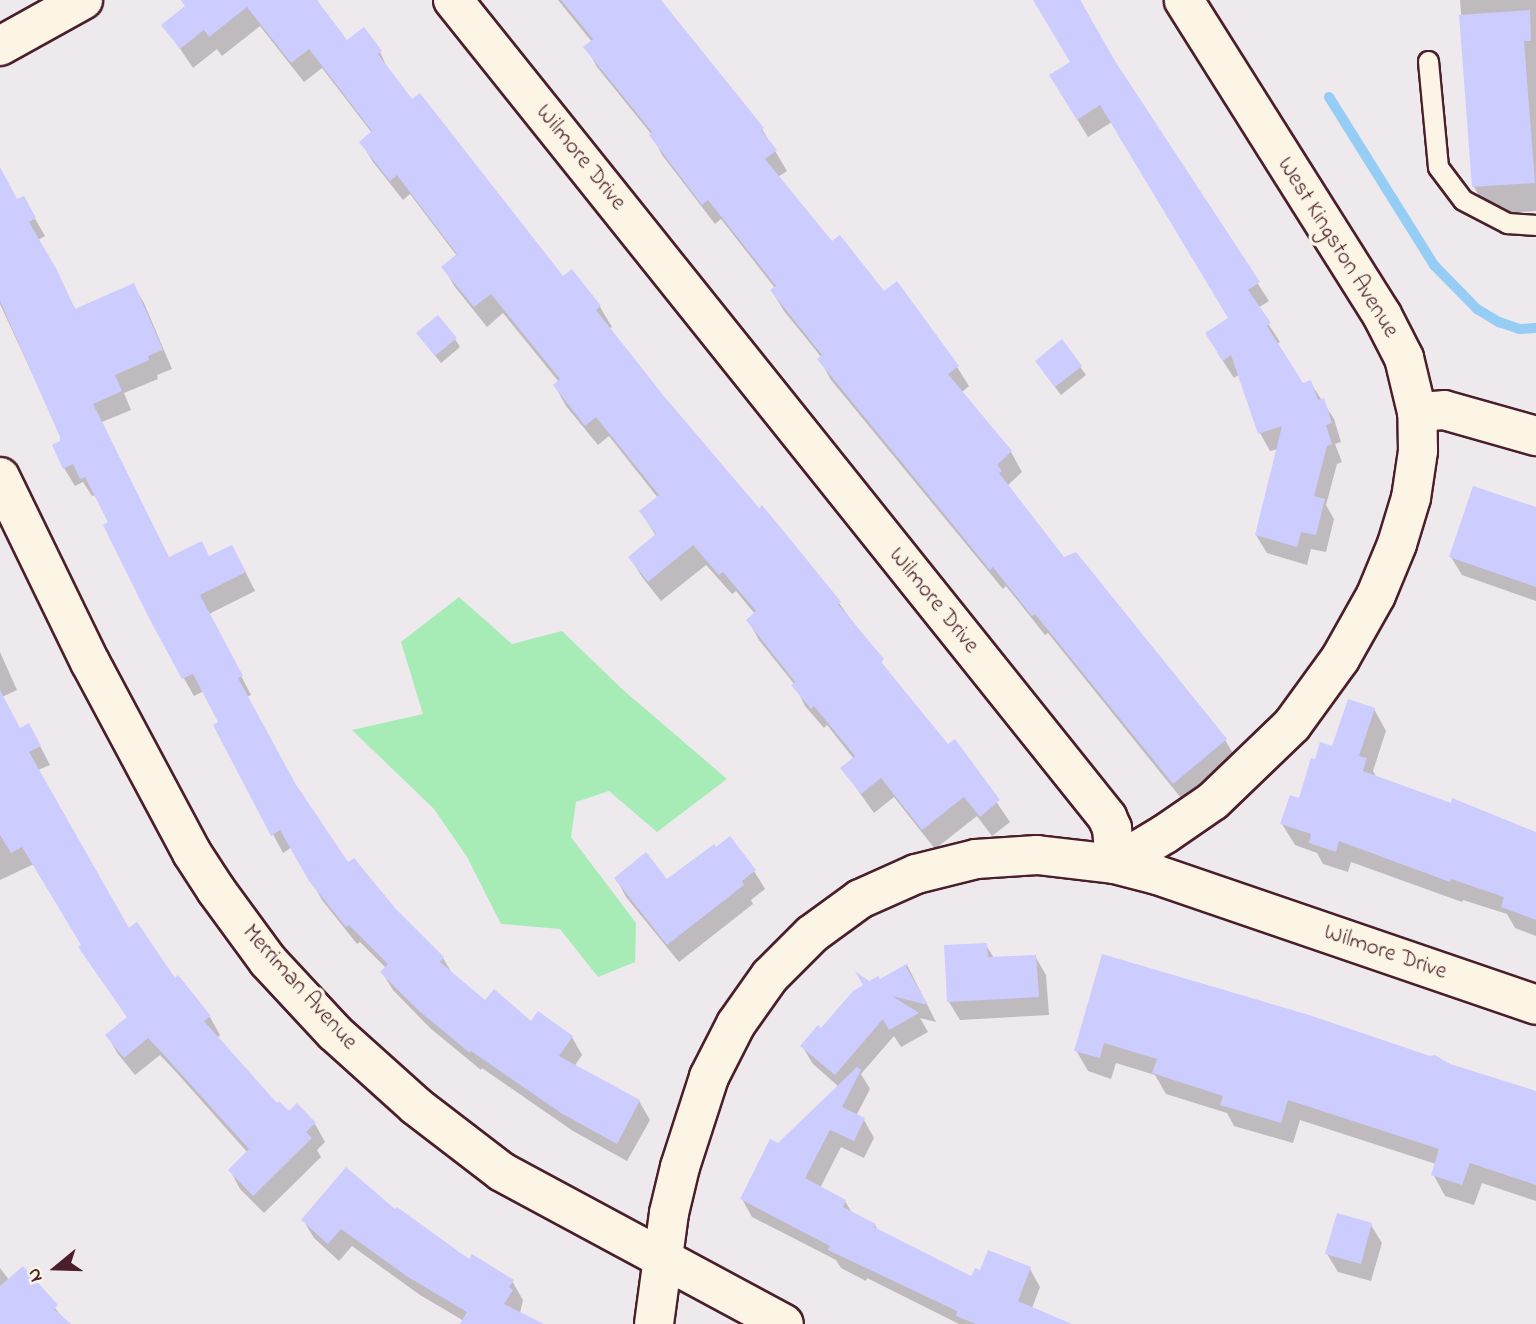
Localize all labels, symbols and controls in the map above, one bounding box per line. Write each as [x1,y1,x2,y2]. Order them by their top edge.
street label: Wilmore Drive [529,100,631,216]
street label: West Kingston Avenue [1270,153,1404,343]
street label: Wilmore Drive [882,543,984,659]
street label: Wilmore Drive [1320,919,1450,987]
street label: Merriman Avenue [236,920,362,1056]
north arrow [21,1233,91,1303]
text: N [21,1265,51,1285]

